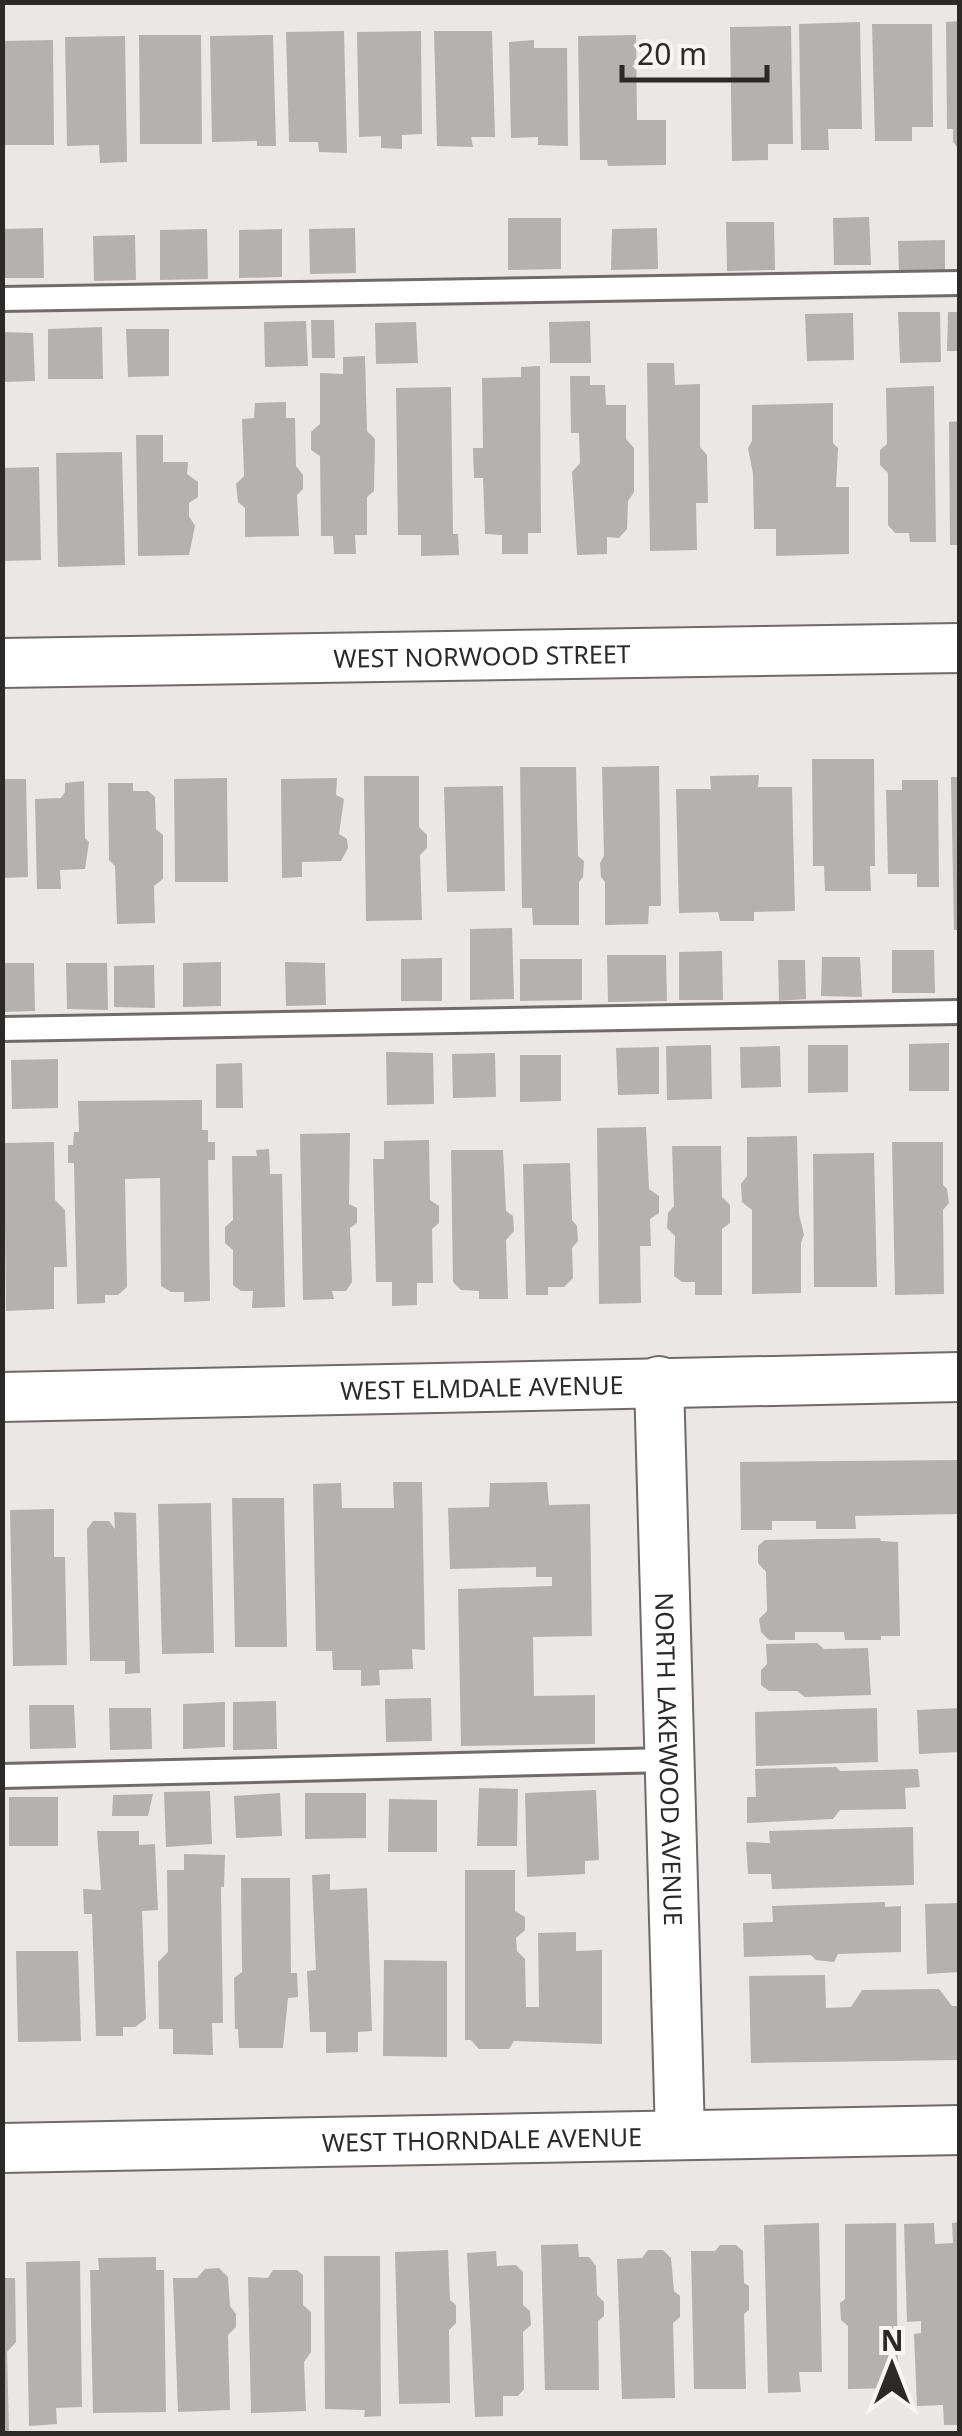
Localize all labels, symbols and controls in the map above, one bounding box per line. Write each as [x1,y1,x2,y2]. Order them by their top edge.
scale bar [622,20,767,82]
text: 20 m [637,33,707,74]
street label: WEST NORWOOD STREET [333,636,631,675]
street label: WEST ELMDALE AVENUE [340,1367,624,1407]
street label: NORTH LAKEWOOD AVENUE [648,1592,691,1926]
street label: WEST THORNDALE AVENUE [321,2119,642,2159]
north arrow [842,2316,942,2416]
text: N [881,2321,903,2359]

